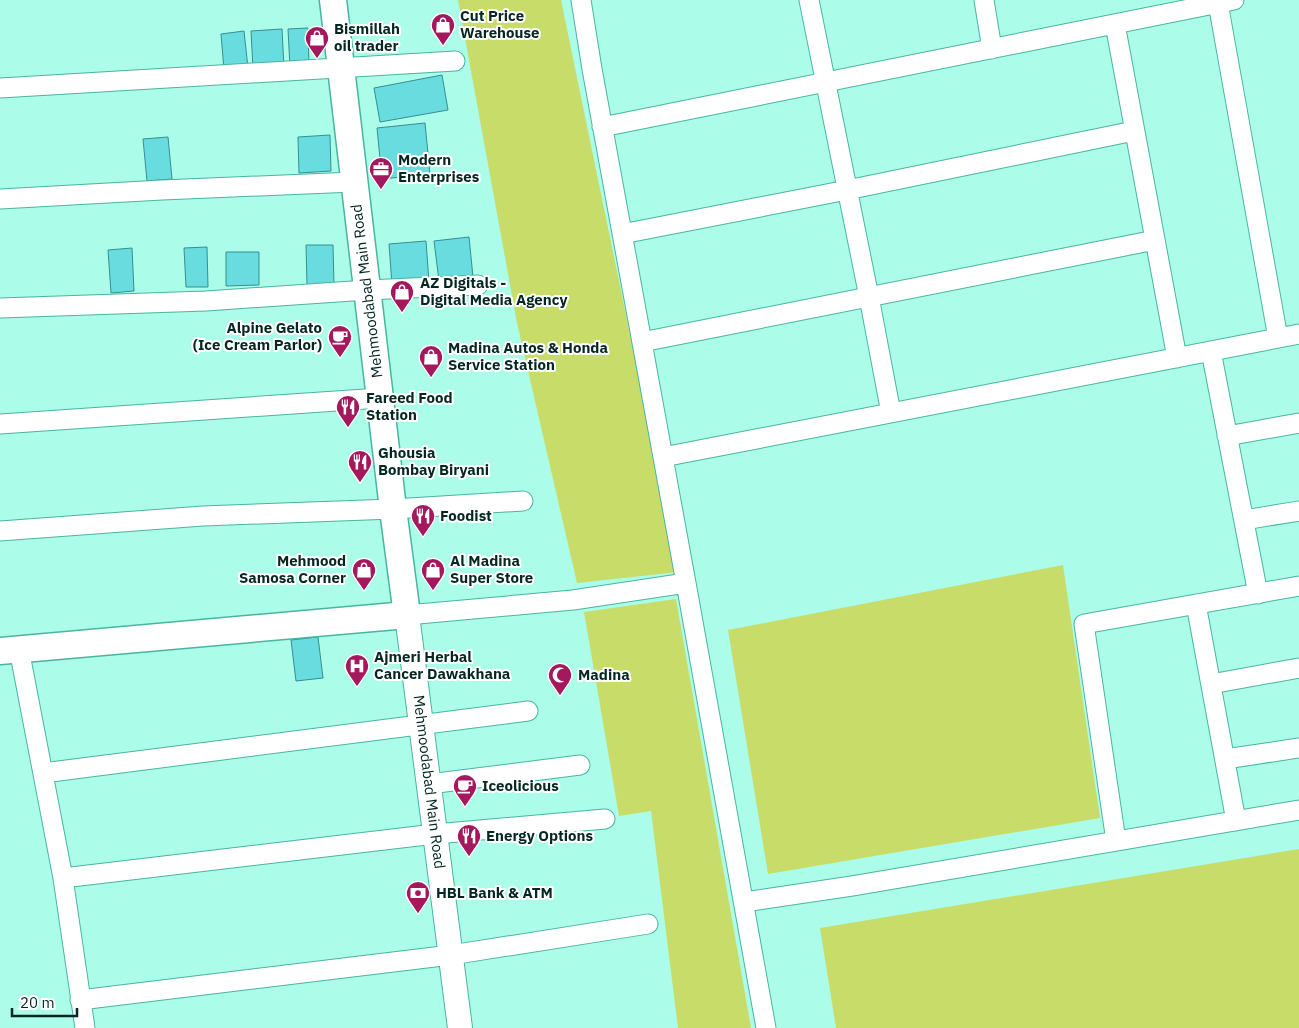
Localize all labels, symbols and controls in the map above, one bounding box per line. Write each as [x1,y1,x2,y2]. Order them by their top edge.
place label: Cut Price Warehouse [460,6,539,42]
shop icon: Cut Price Warehouse [430,12,456,46]
place label: Bismillah oil trader [334,19,400,55]
shop icon: Bismillah oil trader [304,25,330,59]
place label: Modern Enterprises [398,150,480,186]
office icon: Modern Enterprises [368,156,394,190]
street label: Mehmoodabad Main Road [346,203,387,379]
place label: AZ Digitals - Digital Media Agency [420,273,567,309]
shop icon: AZ Digitals - Digital Media Agency [389,279,415,313]
place label: Alpine Gelato (Ice Cream Parlor) [193,318,322,354]
cafe icon: Alpine Gelato (Ice Cream Parlor) [327,324,353,358]
place label: Madina Autos & Honda Service Station [448,338,608,374]
shop icon: Madina Autos & Honda Service Station [418,344,444,378]
place label: Fareed Food Station [366,388,453,424]
restaurant icon: Fareed Food Station [335,394,361,428]
place label: Ghousia Bombay Biryani [378,443,489,479]
restaurant icon: Ghousia Bombay Biryani [347,449,373,483]
restaurant icon: Foodist [410,503,436,537]
place label: Foodist [440,506,492,525]
place label: Mehmood Samosa Corner [239,551,346,587]
place label: Al Madina Super Store [450,551,533,587]
shop icon: Mehmood Samosa Corner [351,557,377,591]
shop icon: Al Madina Super Store [420,557,446,591]
place label: Ajmeri Herbal Cancer Dawakhana [374,647,511,683]
hospital icon: Ajmeri Herbal Cancer Dawakhana [344,653,370,687]
mosque icon: Madina [547,662,573,696]
place label: Madina [578,665,630,684]
street label: Mehmoodabad Main Road [409,694,450,870]
cafe icon: Iceolicious [452,773,478,807]
place label: Iceolicious [482,776,559,795]
restaurant icon: Energy Options [456,823,482,857]
place label: Energy Options [486,826,593,845]
bank icon: HBL Bank & ATM [405,880,431,914]
place label: HBL Bank & ATM [436,883,553,902]
scale bar [12,986,78,1018]
text: 20 m [20,993,55,1012]

